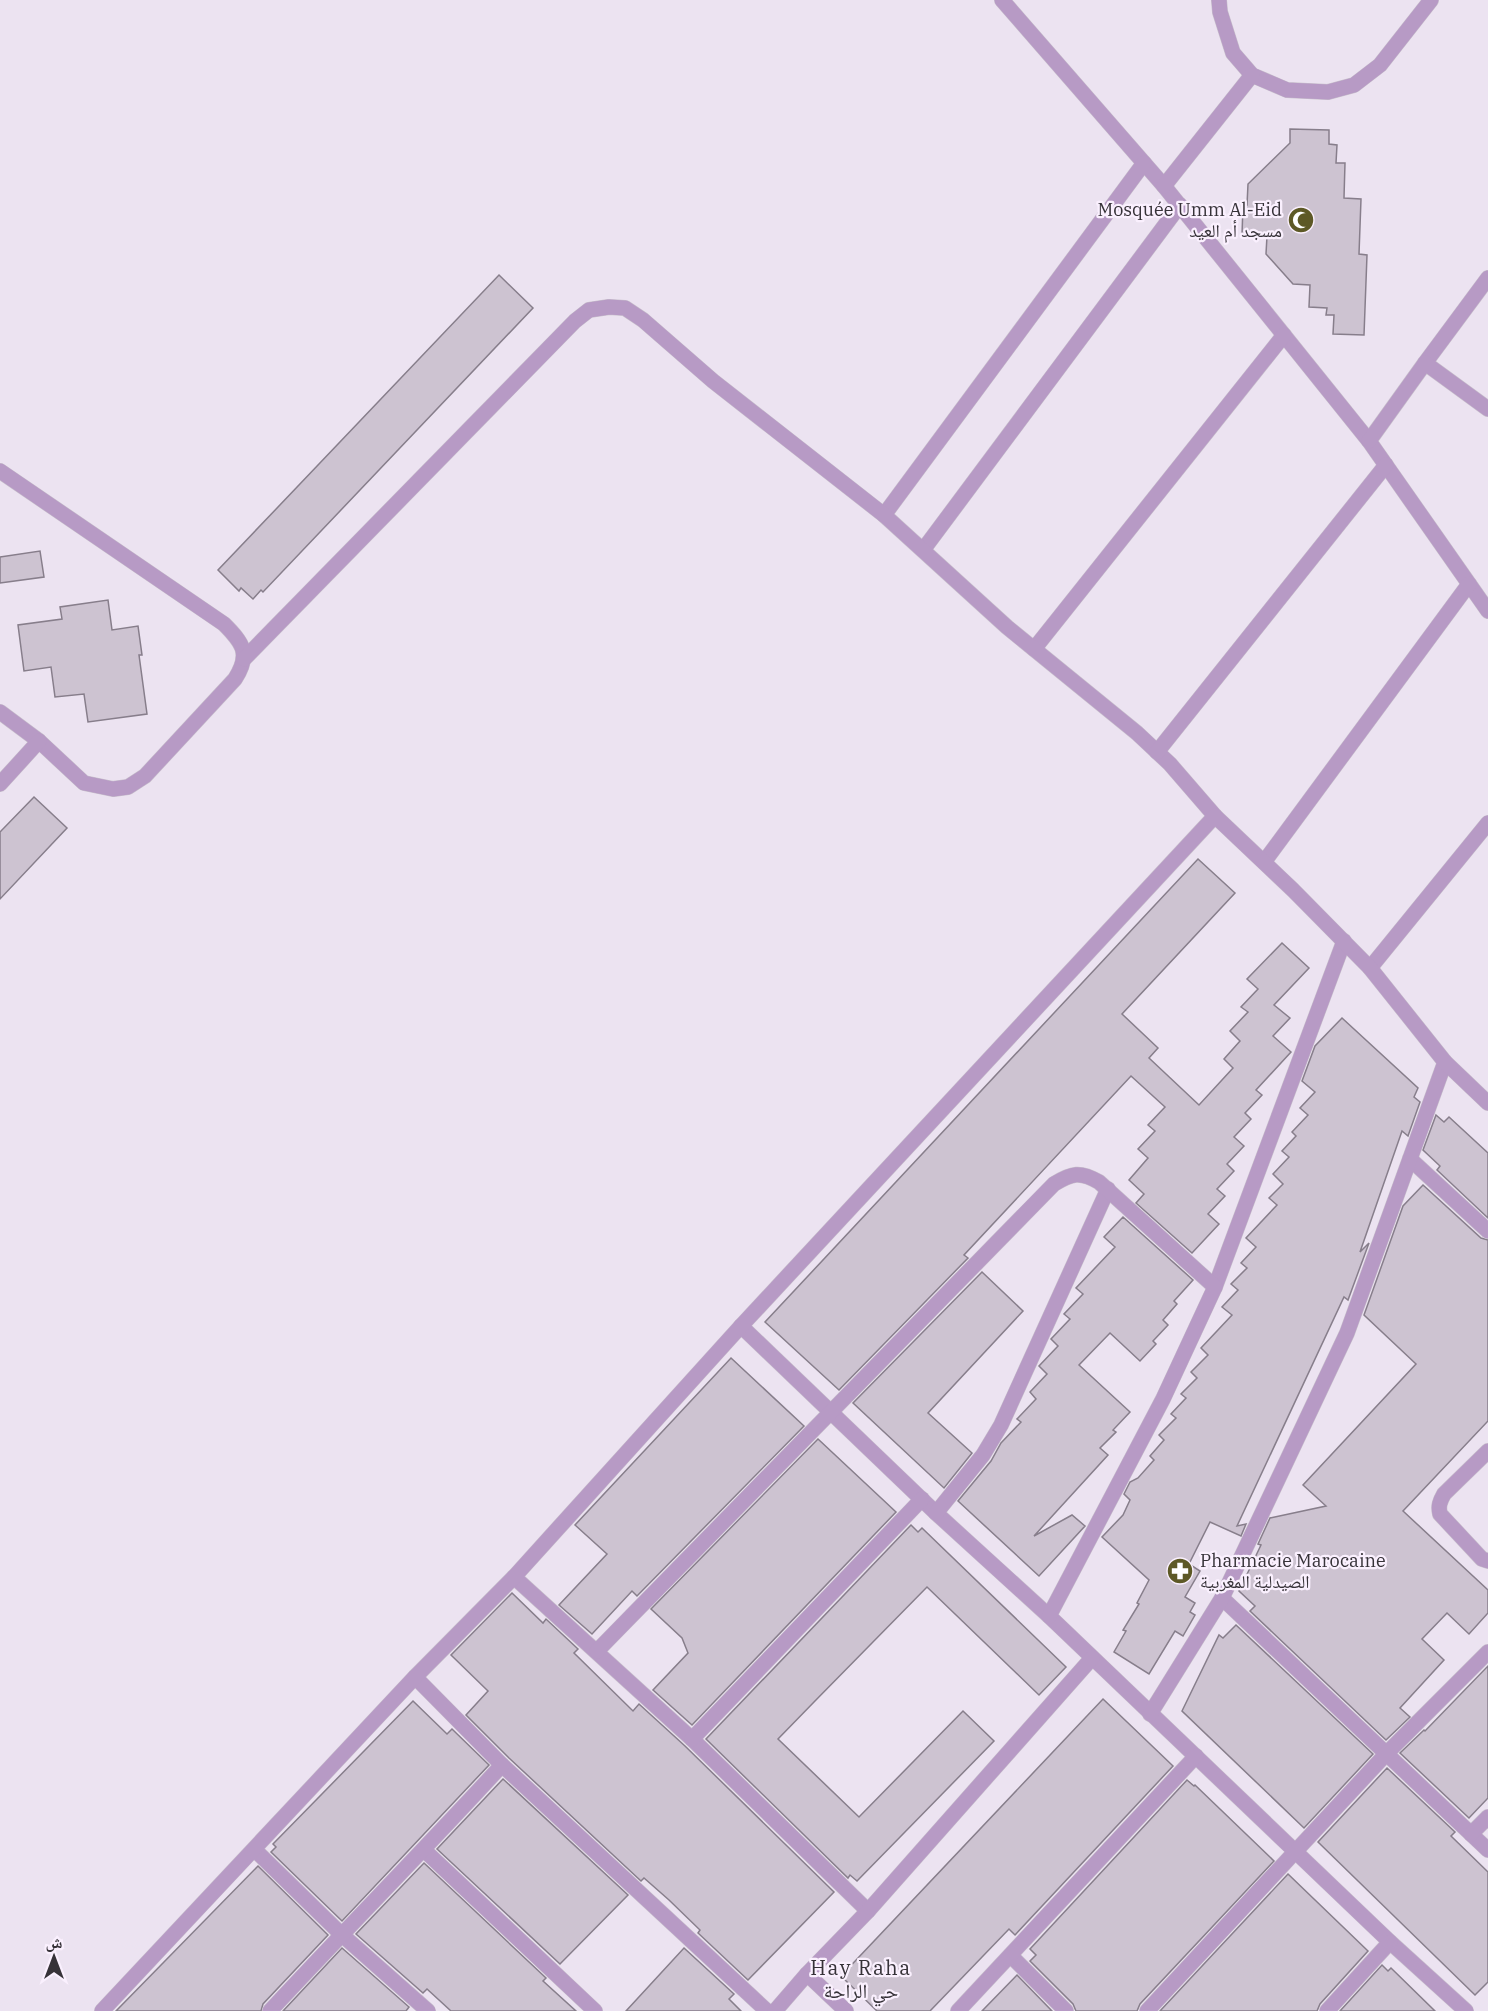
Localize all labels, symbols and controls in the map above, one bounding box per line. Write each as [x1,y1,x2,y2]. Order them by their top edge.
place label: Mosquée Umm Al-Eid مسجد أم العيد [1097,198,1282,243]
mosque icon: Mosquée Umm Al-Eid مسجد أم العيد [1286,205,1316,235]
place label: Pharmacie Marocaine الصيدلية المغربية [1200,1549,1386,1593]
pharmacy icon: Pharmacie Marocaine الصيدلية المغربية [1165,1556,1195,1586]
north arrow [24,1927,84,1987]
text: ش [46,1932,63,1952]
district label: Hay Raha حي الراحة [810,1954,912,2007]

